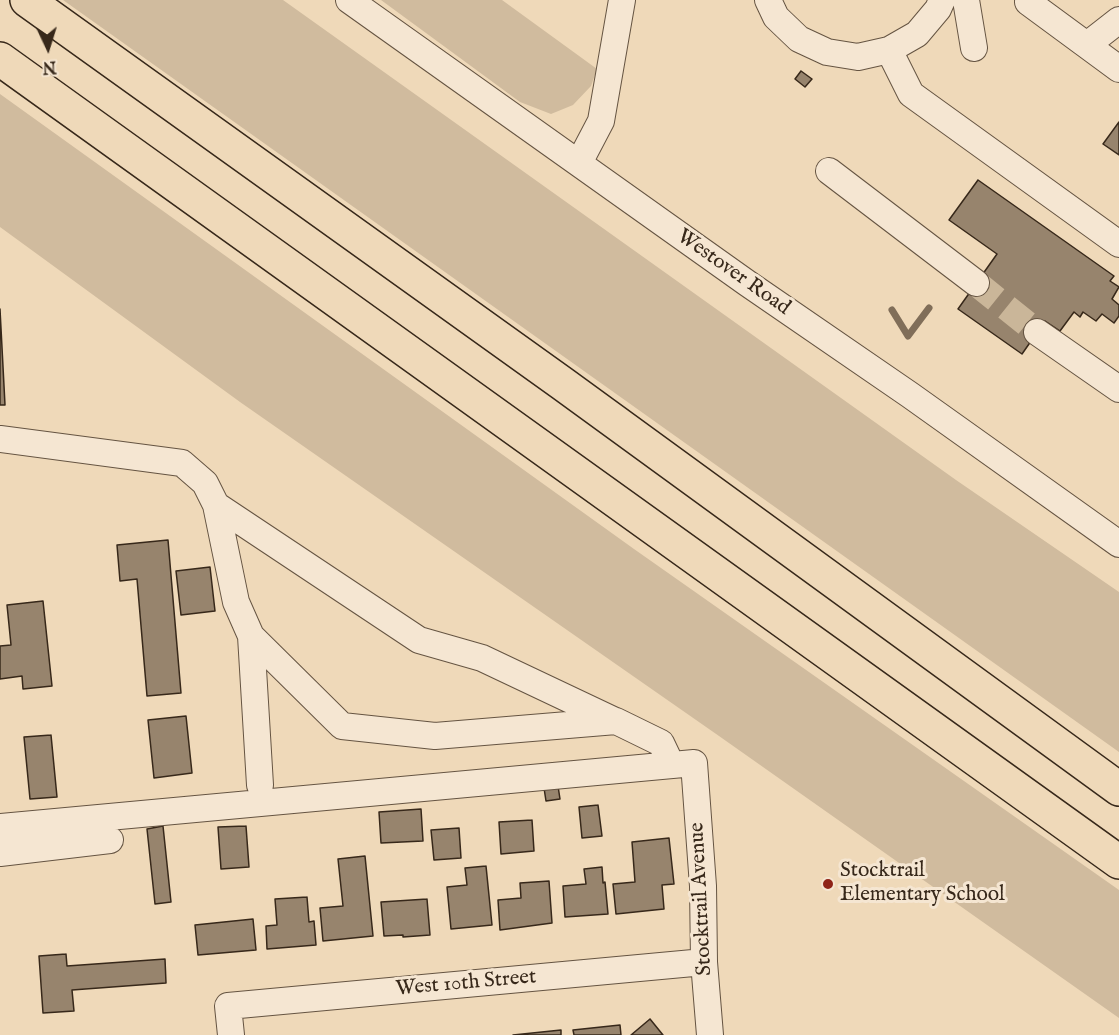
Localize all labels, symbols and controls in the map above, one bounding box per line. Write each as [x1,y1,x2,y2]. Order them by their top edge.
north arrow [18,18,78,78]
text: N [42,55,57,76]
street label: Westover Road [671,225,795,321]
street label: Stocktrail Avenue [685,822,719,976]
place label: Stocktrail Elementary School [840,859,1005,909]
marker: Stocktrail Elementary School [821,877,835,891]
street label: West 10th Street [395,965,537,1003]

